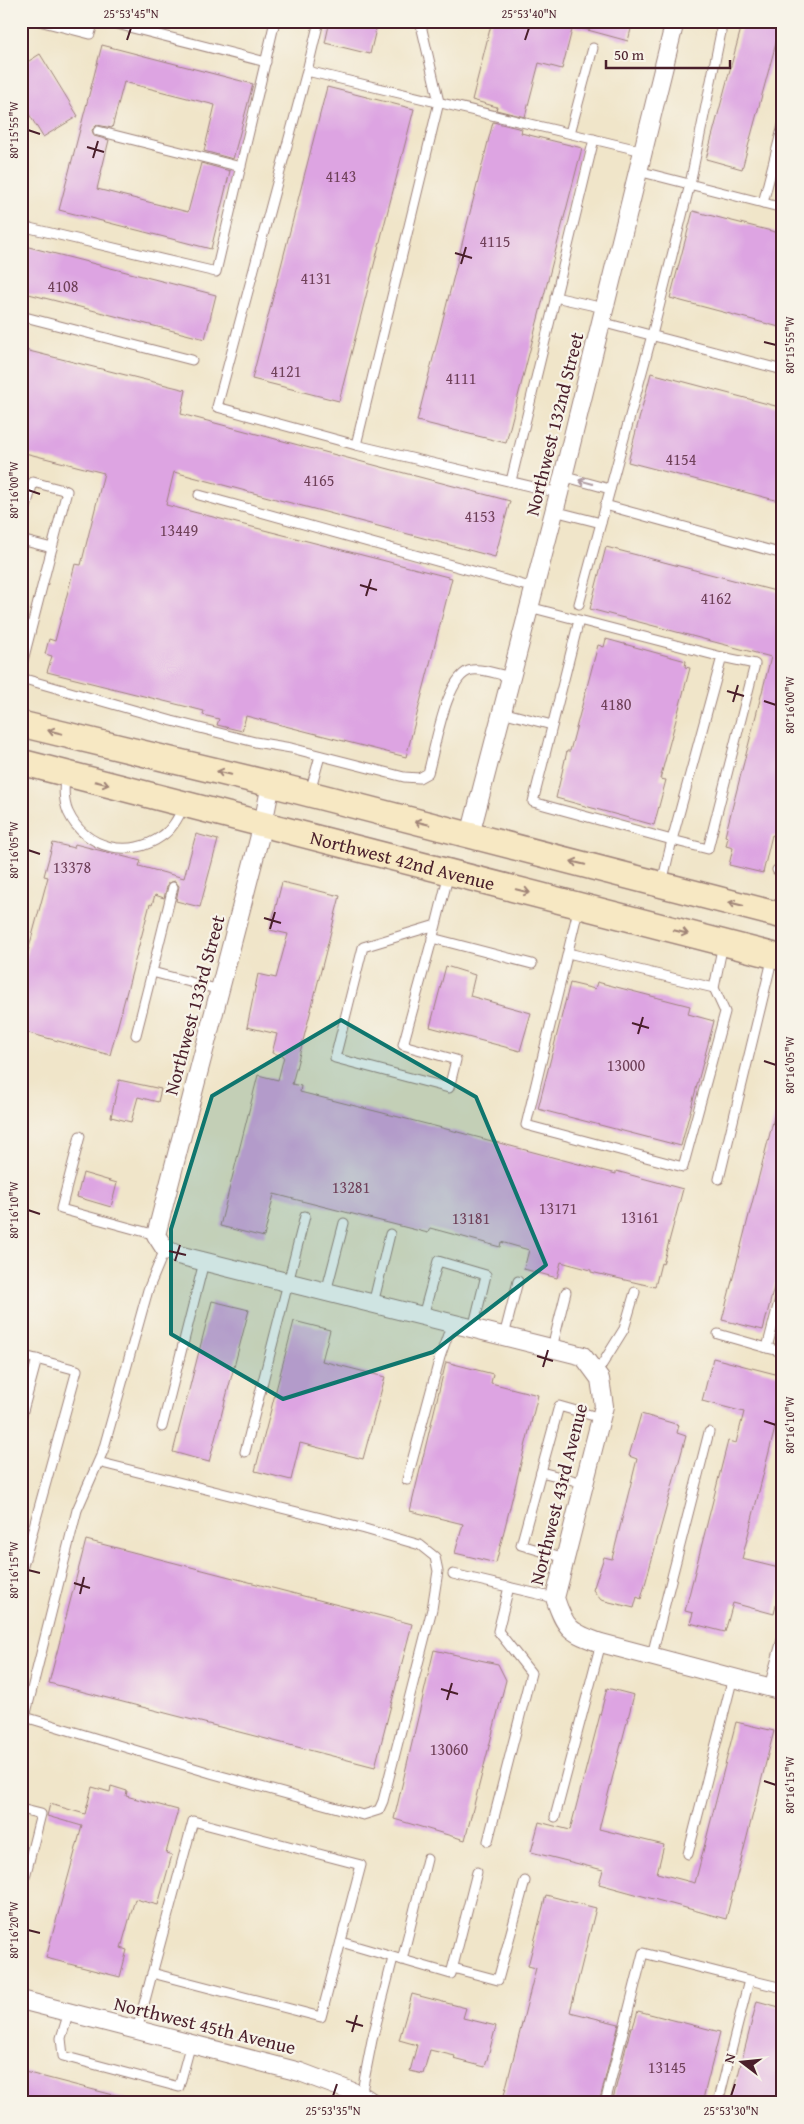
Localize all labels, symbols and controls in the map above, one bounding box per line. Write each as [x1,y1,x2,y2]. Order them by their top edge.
text: 25°53'45"N [103,5,159,22]
text: 25°53'40"N [501,5,557,22]
scale bar [606,38,730,70]
text: 50 m [614,44,645,65]
text: 80°15'55"W [5,100,22,159]
house number: 4143 [326,164,356,188]
house number: 4115 [480,229,510,253]
house number: 4131 [301,266,331,290]
house number: 4108 [48,274,79,298]
text: 80°15'55"W [781,315,798,374]
street label: Northwest 132nd Street [518,329,590,519]
house number: 4121 [271,359,301,383]
house number: 4111 [446,366,476,390]
house number: 4154 [666,447,697,471]
text: 80°16'00"W [5,460,22,519]
house number: 4165 [304,468,334,492]
one-way arrow [579,477,595,486]
house number: 4153 [465,504,495,528]
house number: 13449 [160,518,199,542]
house number: 4162 [701,586,731,610]
text: 80°16'00"W [781,675,798,734]
house number: 4180 [601,692,632,716]
one-way arrow [48,727,64,736]
one-way arrow [217,768,233,777]
one-way arrow [94,779,110,788]
one-way arrow [415,818,431,827]
text: 80°16'05"W [5,820,22,879]
street label: Northwest 42nd Avenue [307,823,498,897]
house number: 13378 [53,855,92,879]
one-way arrow [570,858,586,867]
one-way arrow [515,887,531,897]
one-way arrow [728,898,744,908]
street label: Northwest 133rd Street [157,912,232,1098]
one-way arrow [672,928,688,937]
text: 80°16'05"W [781,1035,798,1094]
house number: 13000 [607,1053,646,1077]
house number: 13281 [332,1175,370,1199]
text: 80°16'10"W [5,1180,22,1239]
house number: 13171 [539,1196,577,1220]
house number: 13161 [621,1205,659,1229]
house number: 13181 [452,1206,490,1230]
text: 80°16'10"W [781,1395,798,1454]
street label: Northwest 43rd Avenue [522,1400,594,1588]
text: 80°16'15"W [5,1540,22,1599]
house number: 13060 [430,1737,469,1761]
text: 80°16'15"W [781,1755,798,1814]
text: 80°16'20"W [5,1900,22,1959]
street label: Northwest 45th Avenue [111,1989,299,2061]
north arrow [716,2036,766,2086]
text: N [719,2051,741,2066]
house number: 13145 [648,2055,686,2079]
text: 25°53'35"N [305,2102,361,2119]
text: 25°53'30"N [703,2102,759,2119]

